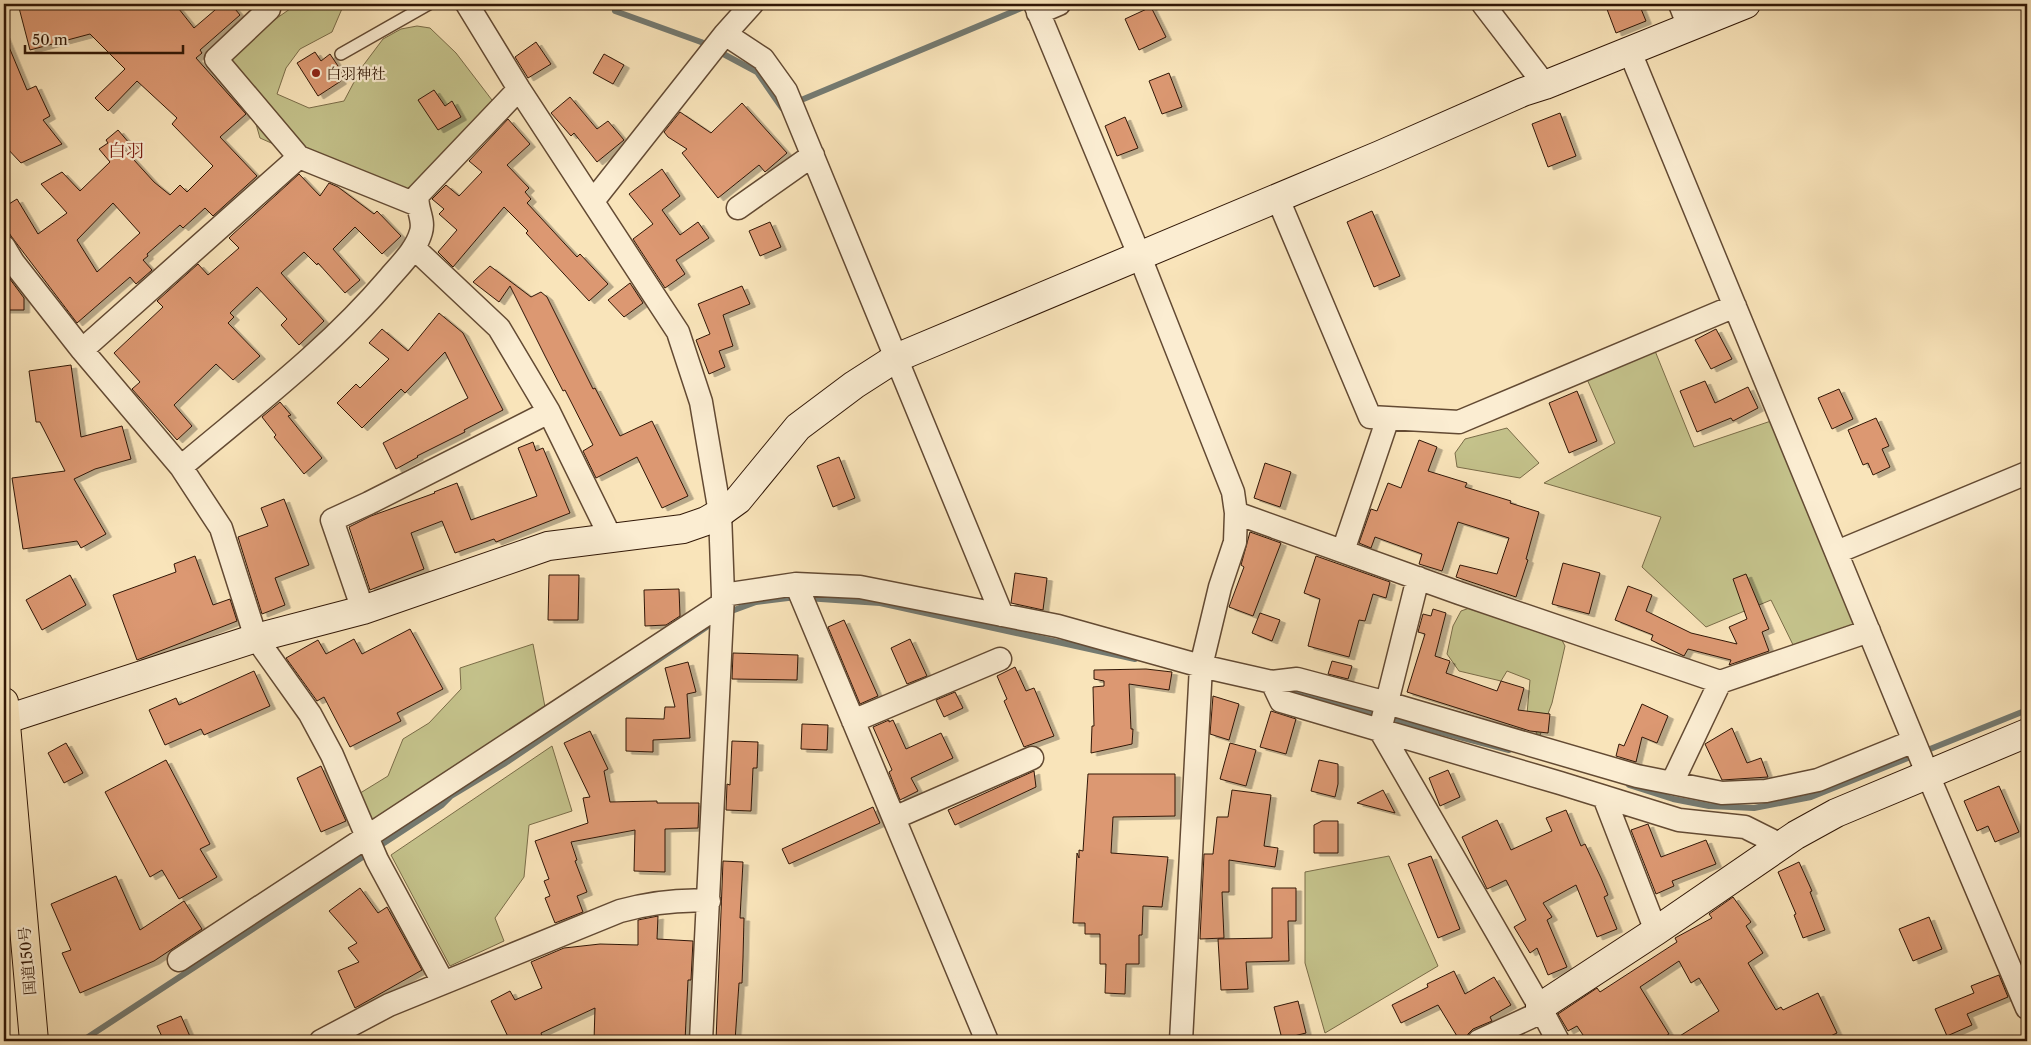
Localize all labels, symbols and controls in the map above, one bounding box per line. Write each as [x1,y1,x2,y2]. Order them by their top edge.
scale bar [25,22,182,54]
text: 50 m [32,30,68,49]
place label: 白羽神社 [326,64,386,83]
marker: 白羽神社 [310,67,322,79]
district label: 白羽 [108,140,144,162]
street label: 国道150号 [15,926,39,996]

